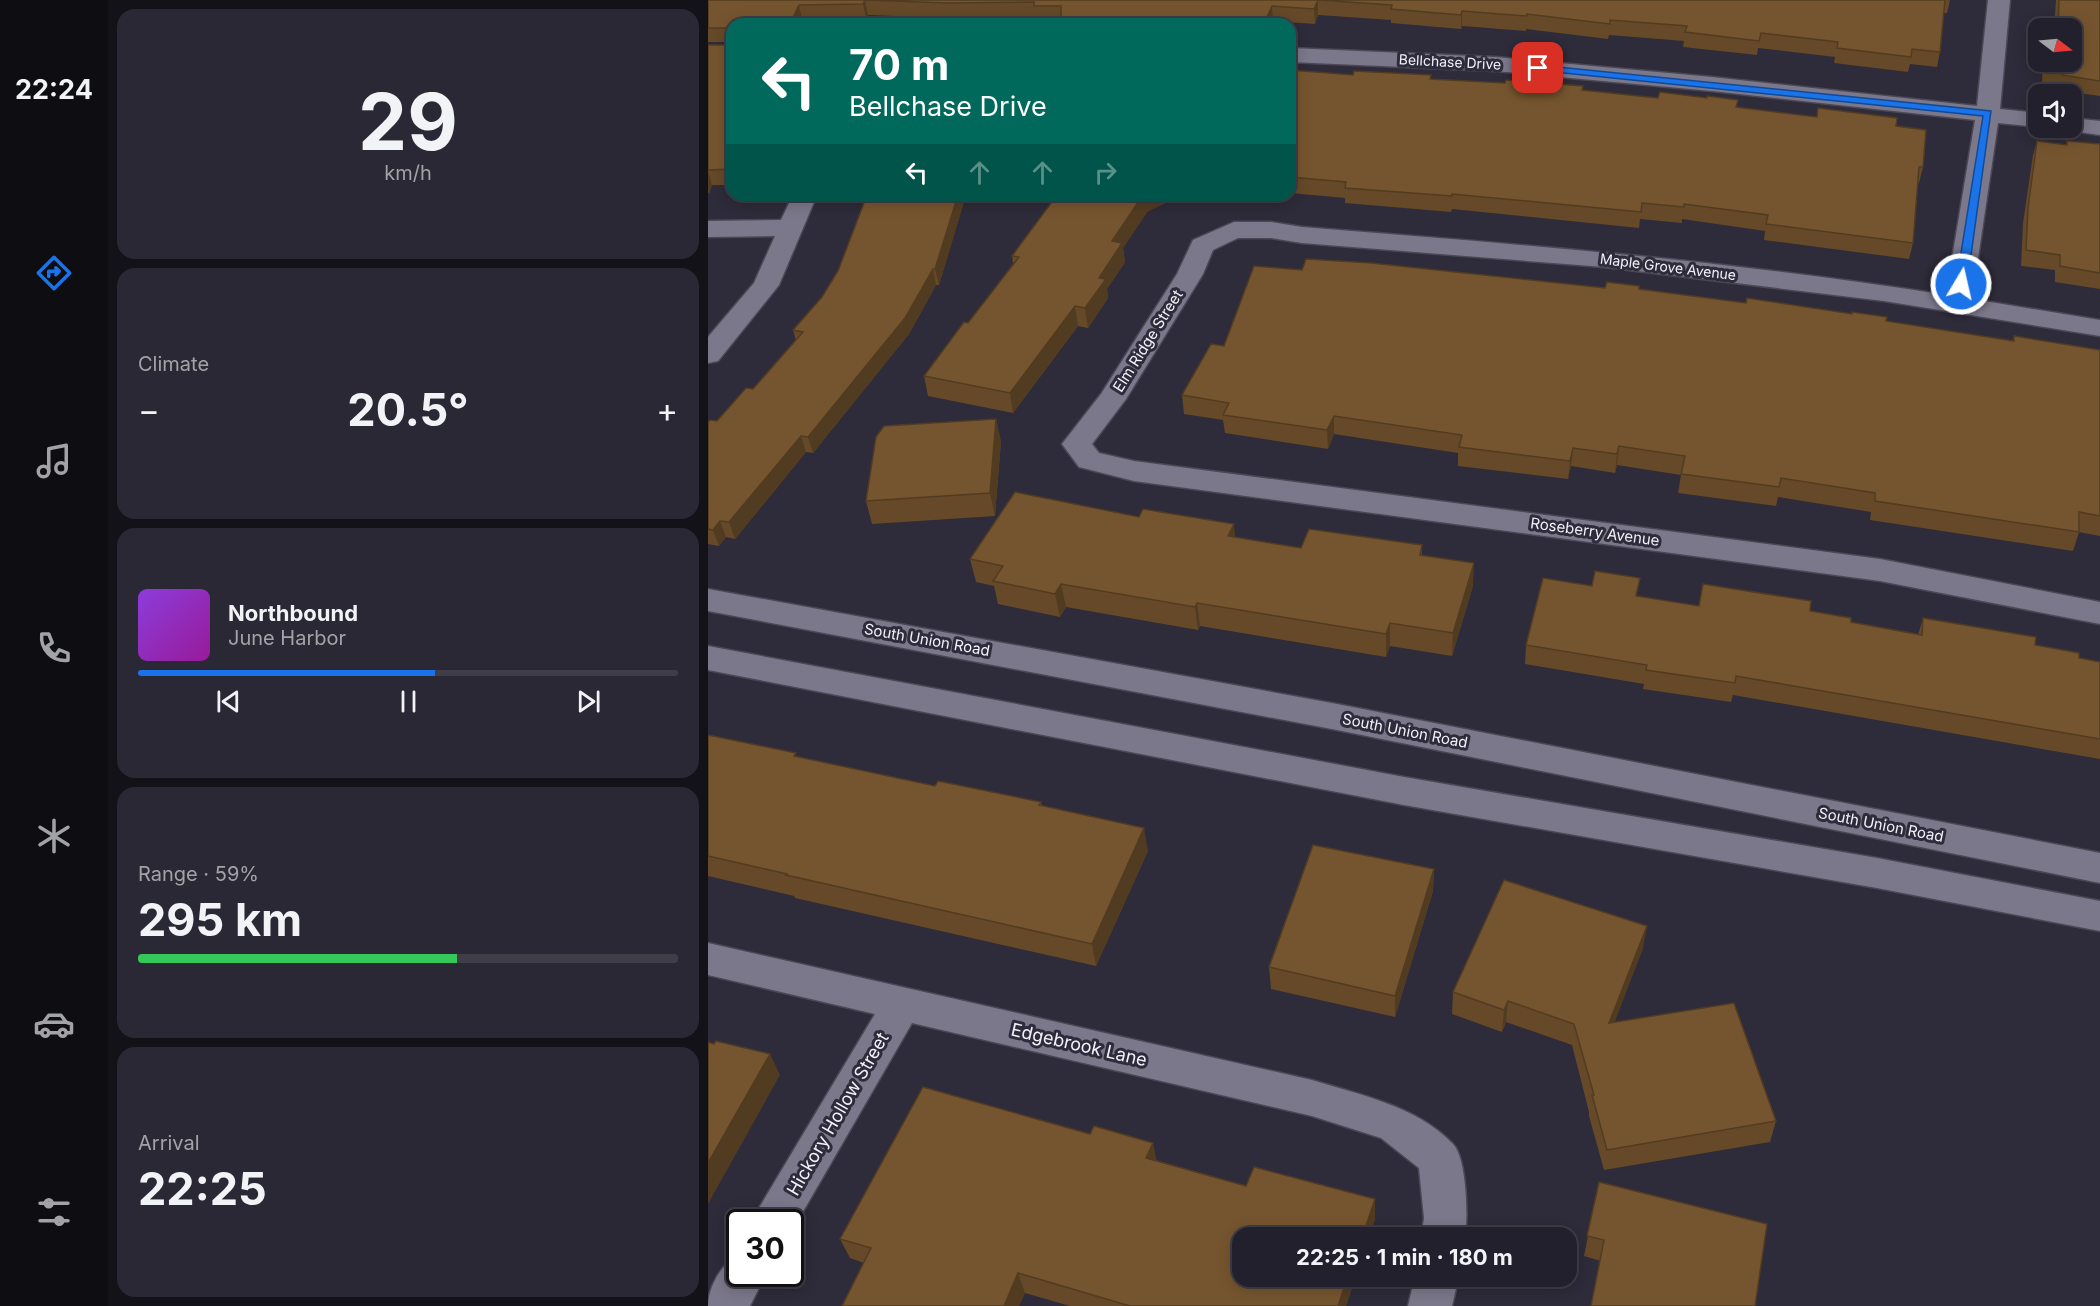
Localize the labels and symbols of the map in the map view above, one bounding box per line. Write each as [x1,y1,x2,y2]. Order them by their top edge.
north arrow [2028,18,2082,72]
pin [1512,42,1563,93]
street label: Bellchase Drive [1398,50,1502,73]
street label: Maple Grove Avenue [1599,250,1737,283]
position arrow [1929,252,1993,316]
street label: Elm Ridge Street [1109,286,1187,395]
street label: Roseberry Avenue [1529,513,1661,550]
street label: South Union Road [863,619,991,660]
street label: South Union Road [1341,709,1469,752]
street label: South Union Road [1817,803,1945,846]
street label: Edgebrook Lane [1009,1019,1149,1070]
street label: Hickory Hollow Street [782,1029,893,1199]
speed limit sign: 30 [726,1209,804,1287]

